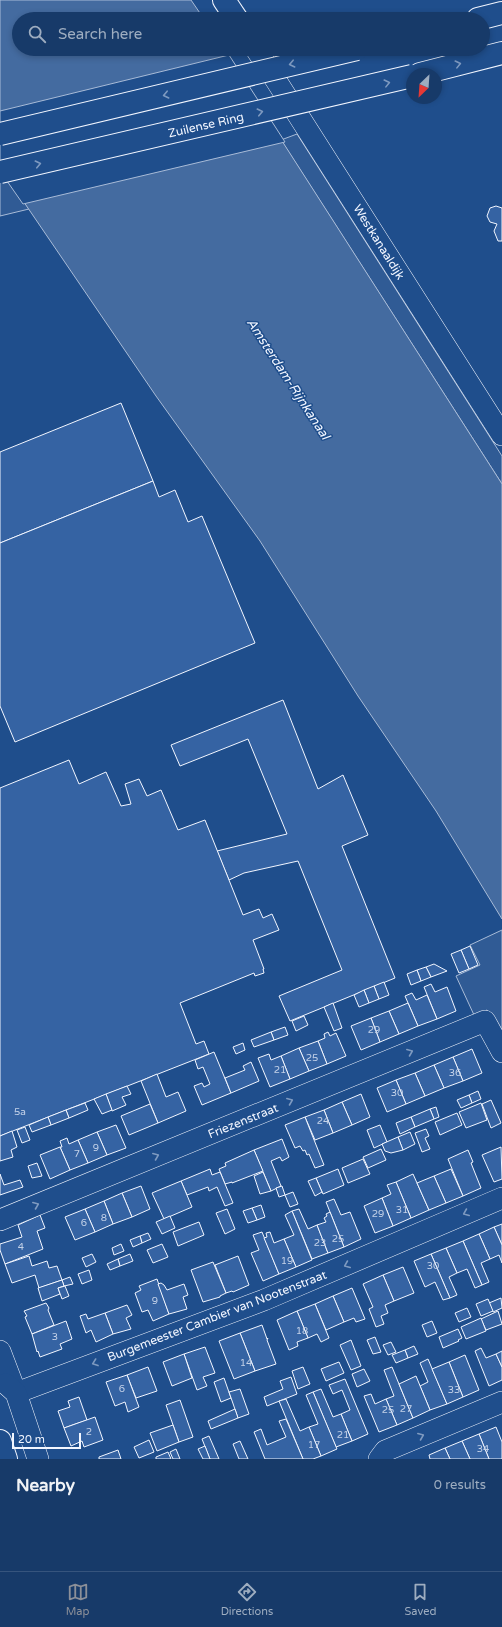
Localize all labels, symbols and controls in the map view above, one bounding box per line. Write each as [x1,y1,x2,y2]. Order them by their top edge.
search box [12,12,490,56]
icon: search [26,23,48,45]
text: Search here [58,25,142,43]
one-way arrow [289,60,295,68]
one-way arrow [455,61,461,69]
north arrow [406,68,442,104]
one-way arrow [383,79,390,87]
one-way arrow [163,90,169,98]
one-way arrow [256,108,263,117]
street label: Zuilense Ring [167,110,245,140]
one-way arrow [35,160,41,168]
street label: Westkanaaldijk [350,202,408,282]
water label: Amsterdam-Rijnkanaal [243,315,334,444]
house number: 29 [368,1024,380,1036]
one-way arrow [406,1049,413,1057]
house number: 25 [306,1052,318,1064]
house number: 21 [274,1064,286,1076]
house number: 36 [449,1067,461,1079]
house number: 30 [391,1087,403,1099]
one-way arrow [286,1098,293,1106]
street label: Friezenstraat [206,1100,280,1141]
house number: 5a [14,1106,26,1118]
house number: 24 [317,1115,329,1127]
house number: 9 [93,1142,99,1154]
house number: 7 [74,1148,80,1160]
one-way arrow [152,1153,160,1161]
one-way arrow [33,1202,40,1210]
house number: 31 [396,1204,408,1216]
house number: 29 [372,1208,384,1220]
one-way arrow [463,1208,471,1216]
house number: 8 [101,1212,107,1224]
house number: 6 [81,1217,87,1229]
house number: 25 [332,1233,344,1245]
house number: 23 [314,1237,326,1249]
house number: 4 [18,1241,24,1253]
house number: 19 [281,1255,293,1267]
one-way arrow [343,1260,350,1268]
house number: 30 [427,1260,439,1272]
street label: Burgemeester Cambier van Nootenstraat [105,1267,329,1364]
house number: 9 [152,1295,158,1307]
house number: 18 [296,1325,308,1337]
house number: 3 [52,1331,58,1343]
house number: 14 [240,1357,252,1369]
one-way arrow [92,1359,99,1367]
house number: 6 [119,1383,125,1395]
house number: 33 [448,1384,460,1396]
house number: 27 [400,1403,412,1415]
house number: 25 [382,1404,394,1416]
house number: 2 [86,1426,92,1438]
house number: 21 [337,1429,349,1441]
scale bar [12,1431,81,1450]
one-way arrow [417,1432,424,1440]
text: 20 m [18,1433,45,1446]
house number: 17 [308,1439,320,1451]
house number: 34 [477,1443,489,1455]
text: Nearby [16,1475,75,1496]
text: 0 results [434,1477,486,1493]
tab: Map [66,1581,89,1618]
tab: Directions [221,1581,273,1618]
tab: Saved [405,1581,436,1618]

